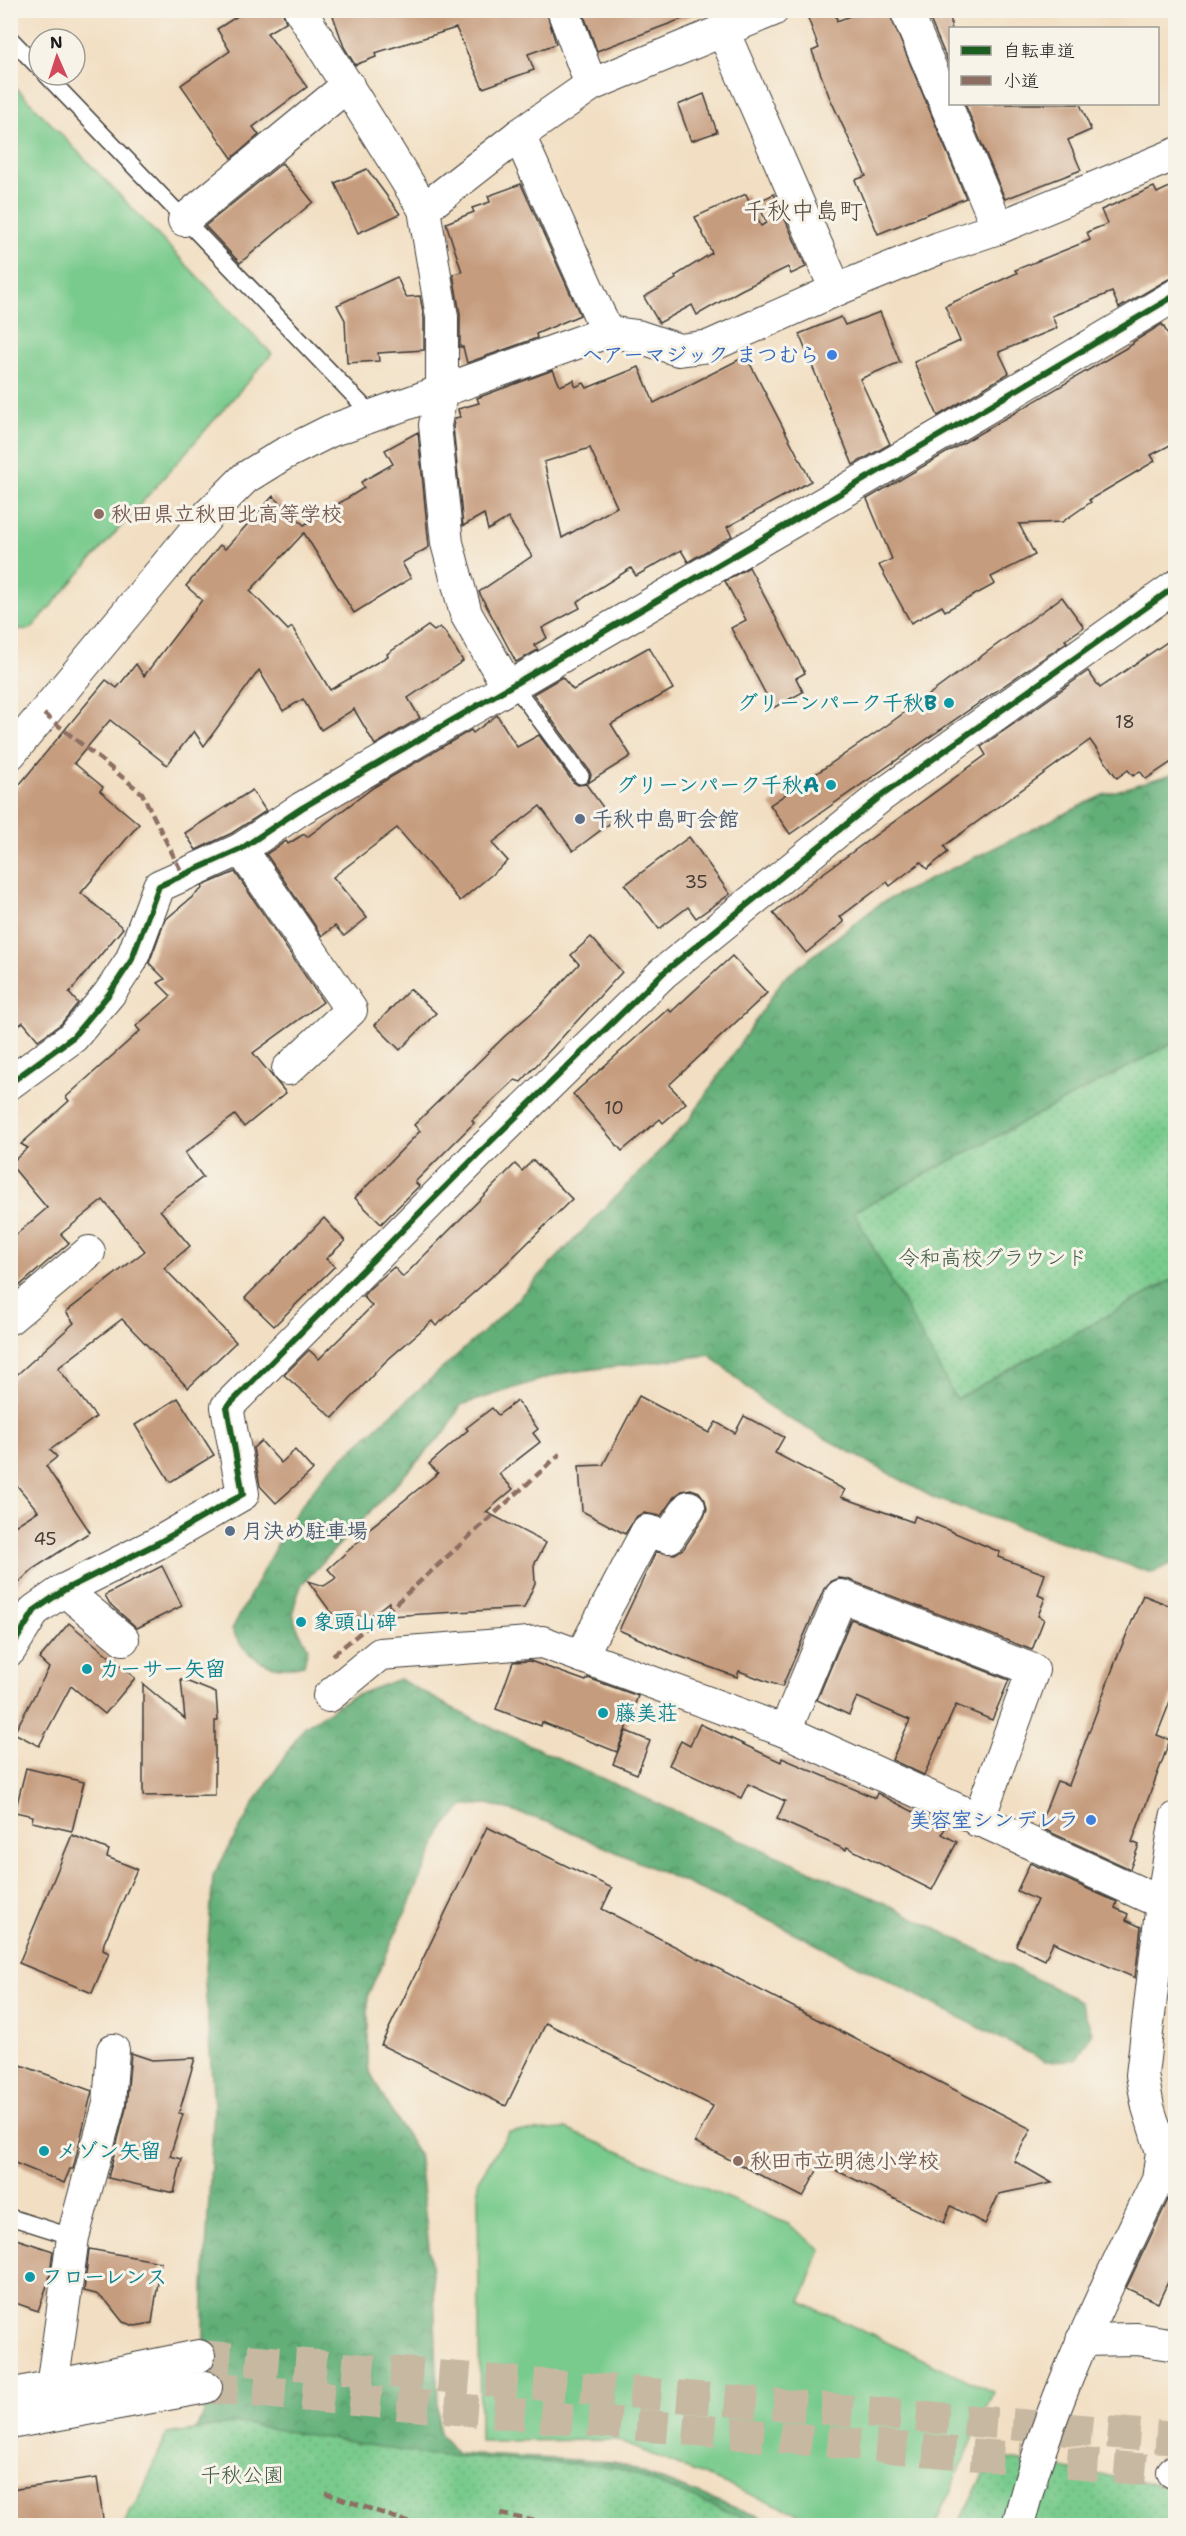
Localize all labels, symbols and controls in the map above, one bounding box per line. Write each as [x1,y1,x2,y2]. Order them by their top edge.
north arrow [27,27,87,87]
legend [949,27,1159,105]
text: N [49,32,63,53]
text: 自転車道 [1003,39,1075,63]
text: 小道 [1003,69,1039,93]
district label: 千秋中島町 [743,195,863,227]
place label: ヘアーマジック まつむら [582,341,820,369]
marker: ヘアーマジック まつむら [825,348,839,362]
place label: 秋田県立秋田北高等学校 [111,500,342,528]
marker: 秋田県立秋田北高等学校 [92,507,106,521]
place label: グリーンパーク千秋B [737,689,937,717]
marker: グリーンパーク千秋B [942,696,956,710]
house number: 18 [1115,710,1135,734]
place label: グリーンパーク千秋A [616,771,819,799]
marker: グリーンパーク千秋A [824,778,838,792]
place label: 千秋中島町会館 [592,805,739,833]
marker: 千秋中島町会館 [573,812,587,826]
house number: 35 [684,870,708,894]
house number: 10 [604,1096,624,1120]
park label: 令和高校グラウンド [899,1244,1088,1272]
place label: 月決め駐車場 [242,1517,368,1545]
marker: 月決め駐車場 [223,1524,237,1538]
house number: 45 [33,1527,57,1551]
place label: 象頭山碑 [313,1608,397,1636]
marker: 象頭山碑 [294,1615,308,1629]
place label: カーサー矢留 [99,1655,226,1683]
marker: カーサー矢留 [80,1662,94,1676]
place label: 藤美荘 [615,1699,678,1727]
marker: 藤美荘 [596,1706,610,1720]
place label: 美容室シンデレラ [909,1806,1079,1834]
marker: 美容室シンデレラ [1084,1813,1098,1827]
place label: メゾン矢留 [56,2137,161,2165]
marker: メゾン矢留 [37,2144,51,2158]
place label: 秋田市立明徳小学校 [750,2147,939,2175]
marker: 秋田市立明徳小学校 [731,2154,745,2168]
place label: フローレンス [42,2263,167,2291]
marker: フローレンス [23,2270,37,2284]
park label: 千秋公園 [200,2461,284,2489]

